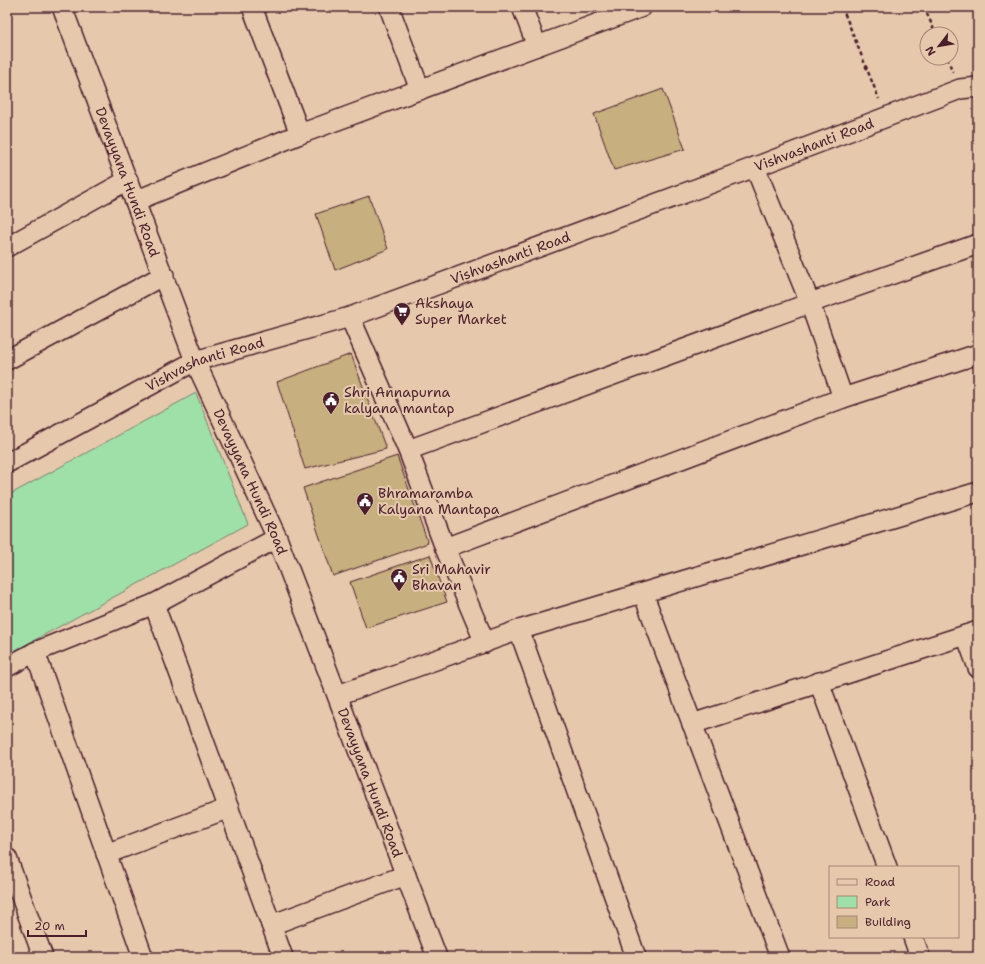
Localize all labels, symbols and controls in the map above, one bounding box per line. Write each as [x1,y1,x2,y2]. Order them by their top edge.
north arrow [919,26,959,66]
text: N [922,43,940,58]
street label: Devayyana Hundi Road [91,105,164,260]
street label: Vishvashanti Road [752,114,876,175]
street label: Vishvashanti Road [448,227,573,288]
place label: Akshaya Super Market [415,294,507,328]
supermarket icon: Akshaya Super Market [392,301,412,326]
street label: Vishvashanti Road [142,333,266,395]
place label: Shri Annapurna kalyana mantap [344,383,454,417]
public building icon: Shri Annapurna kalyana mantap [321,390,341,415]
street label: Devayyana Hundi Road [209,406,292,557]
place label: Bhramaramba Kalyana Mantapa [378,484,500,518]
public building icon: Bhramaramba Kalyana Mantapa [355,491,375,516]
place label: Sri Mahavir Bhavan [412,560,491,594]
public building icon: Sri Mahavir Bhavan [389,567,409,592]
street label: Devayyana Hundi Road [334,705,407,860]
legend [829,866,959,938]
text: Road [865,874,896,890]
text: Park [865,894,891,910]
scale bar [28,912,86,938]
text: Building [865,914,911,930]
text: 20 m [34,918,65,934]

